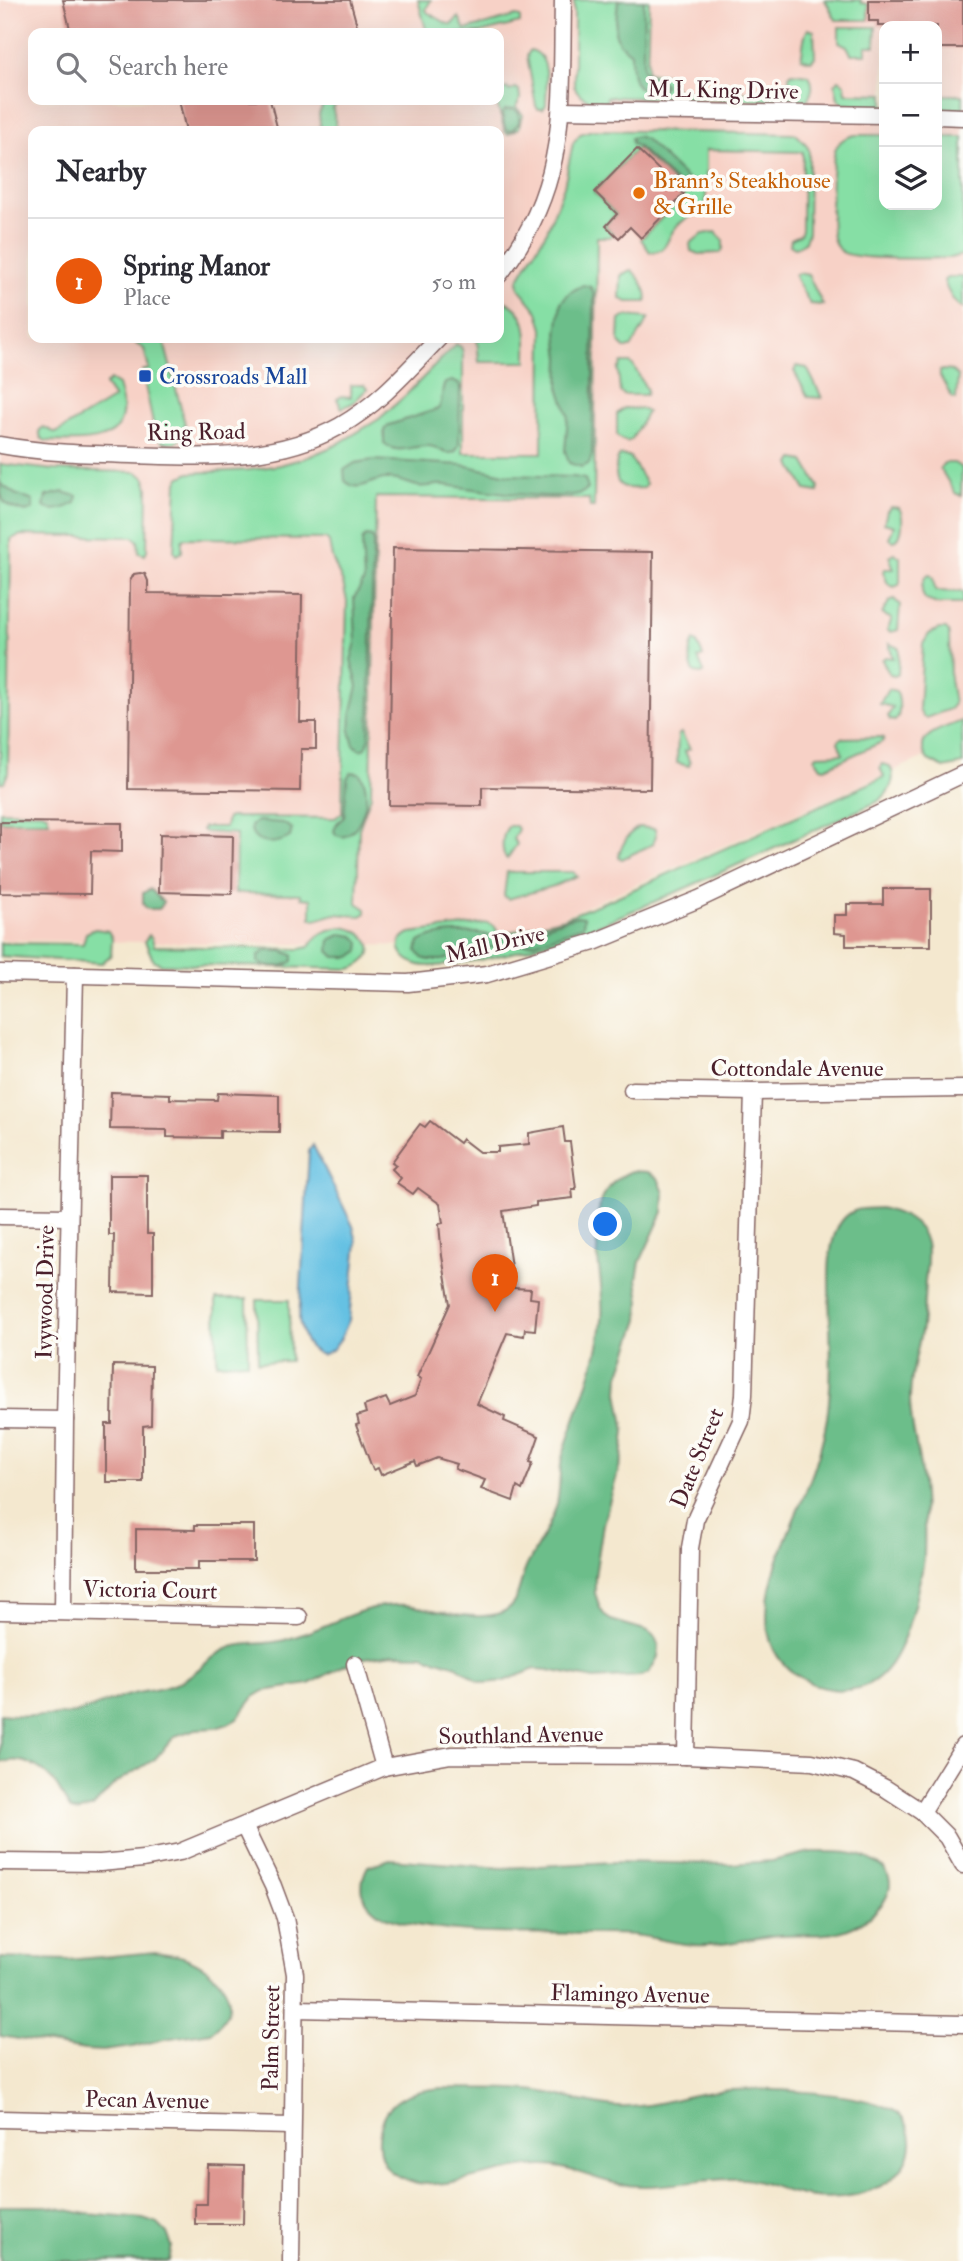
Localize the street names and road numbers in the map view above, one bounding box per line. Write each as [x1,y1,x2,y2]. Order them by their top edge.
street label: M L King Drive [647,74,799,106]
street label: Ring Road [146,417,246,447]
street label: Mall Drive [443,918,548,969]
street label: Cottondale Avenue [710,1054,884,1083]
street label: Ivywood Drive [29,1224,61,1359]
street label: Date Street [664,1404,730,1512]
street label: Victoria Court [82,1574,218,1606]
street label: Southland Avenue [438,1719,604,1751]
street label: Flamingo Avenue [550,1978,710,2010]
street label: Palm Street [256,1985,286,2091]
street label: Pecan Avenue [85,2084,210,2116]

